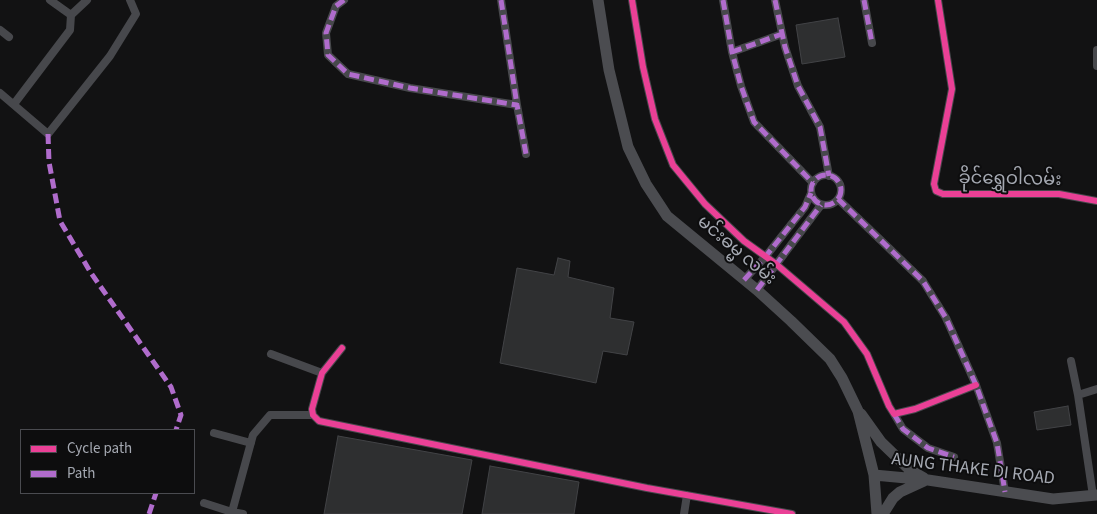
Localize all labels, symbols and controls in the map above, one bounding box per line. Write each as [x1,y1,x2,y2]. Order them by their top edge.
street label: ခိုင်ရွှေဝါလမ်း [958,168,1062,192]
street label: မင်းဓမ္မ လမ်း [692,212,780,290]
legend [20,429,195,494]
text: Cycle path [67,438,132,459]
street label: AUNG THAKE DI ROAD [890,449,1056,491]
text: Path [67,463,95,484]

